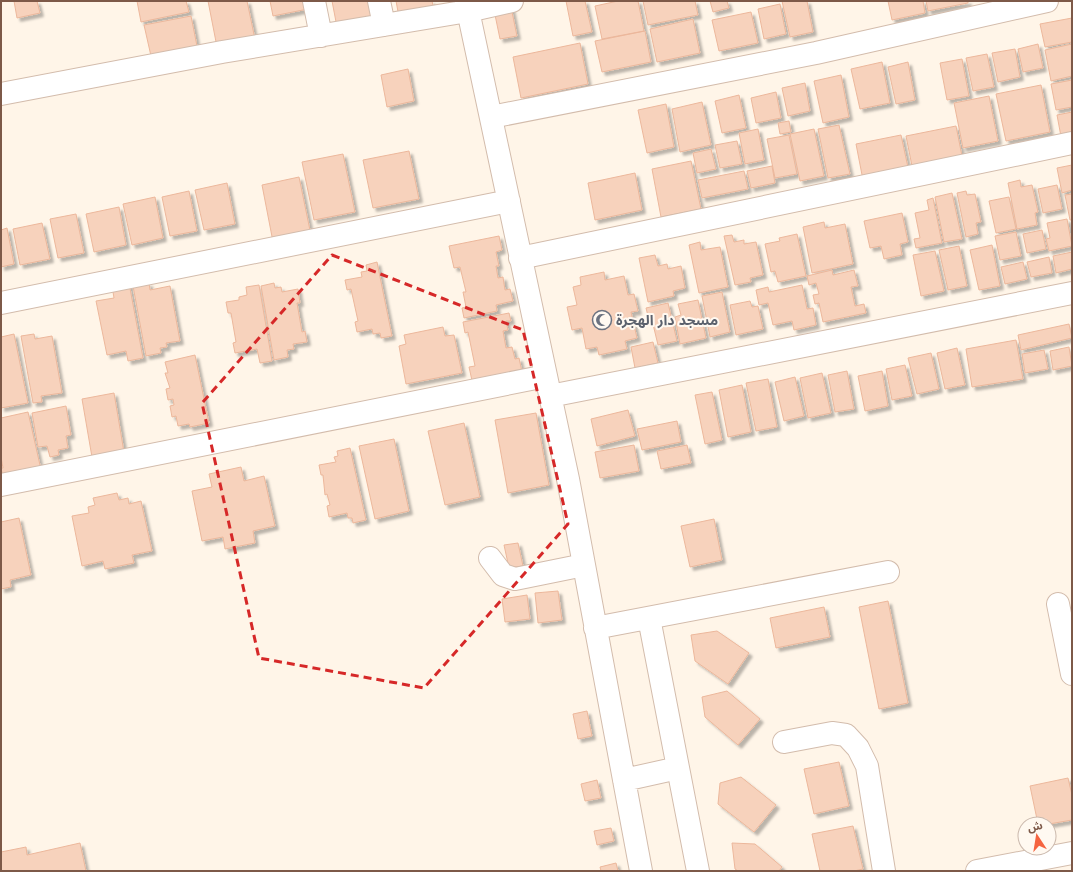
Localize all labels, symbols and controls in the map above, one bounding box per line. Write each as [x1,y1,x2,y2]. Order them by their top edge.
mosque icon: مسجد دار الهجرة [591,309,613,331]
place label: مسجد دار الهجرة [616,310,718,330]
north arrow [1017,816,1057,856]
text: ش [1026,817,1044,836]

